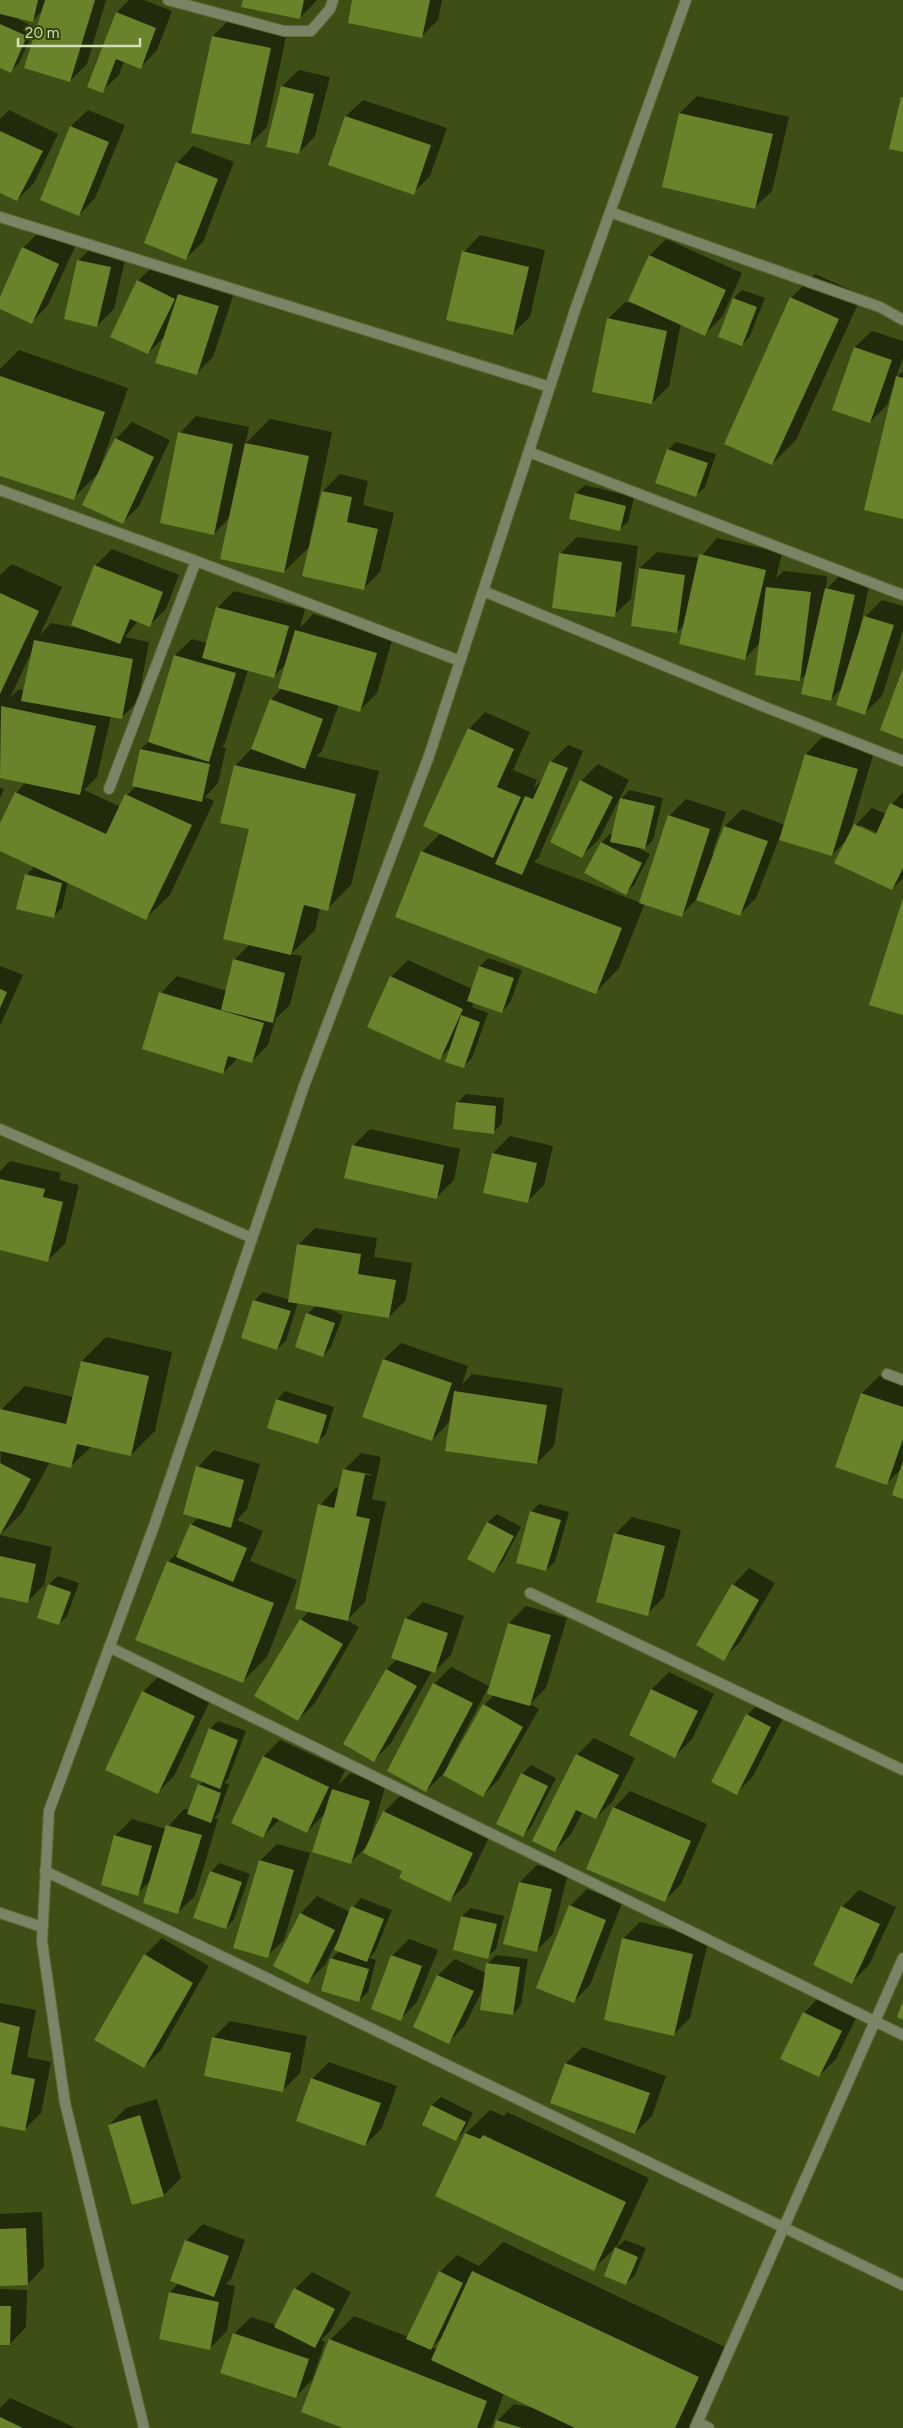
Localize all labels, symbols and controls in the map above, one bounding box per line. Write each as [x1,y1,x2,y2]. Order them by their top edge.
scale bar [18,15,140,47]
text: 20 m [25,24,59,42]

